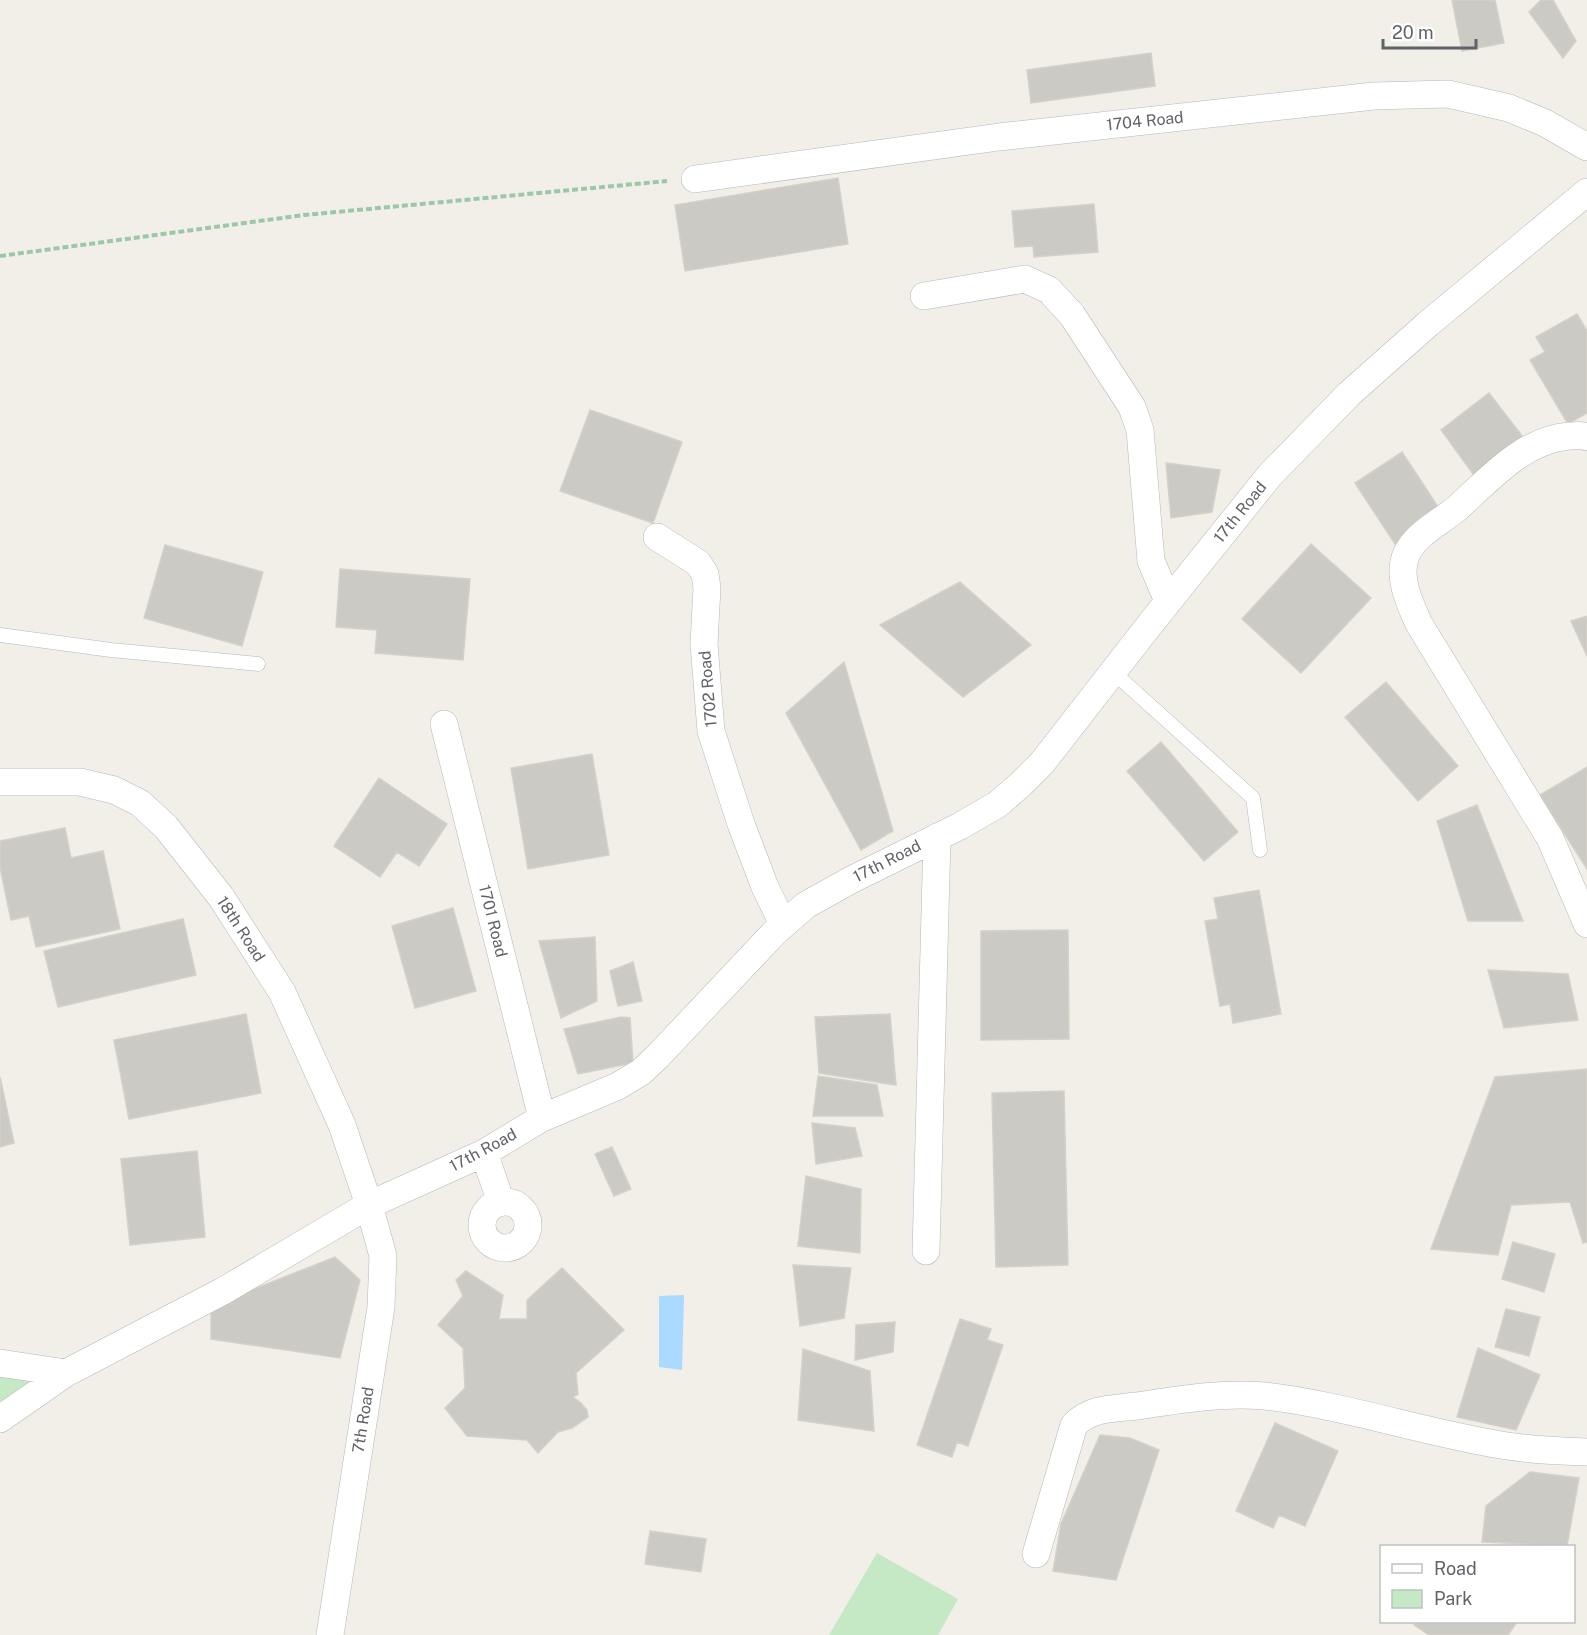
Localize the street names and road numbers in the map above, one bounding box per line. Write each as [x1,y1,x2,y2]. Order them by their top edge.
street label: 1704 Road [1106,108,1184,134]
street label: 17th Road [1210,478,1270,546]
street label: 1702 Road [695,650,721,728]
street label: 17th Road [850,836,924,886]
street label: 1701 Road [475,883,511,959]
street label: 18th Road [213,893,269,965]
street label: 17th Road [446,1124,520,1176]
street label: 7th Road [348,1386,378,1454]

